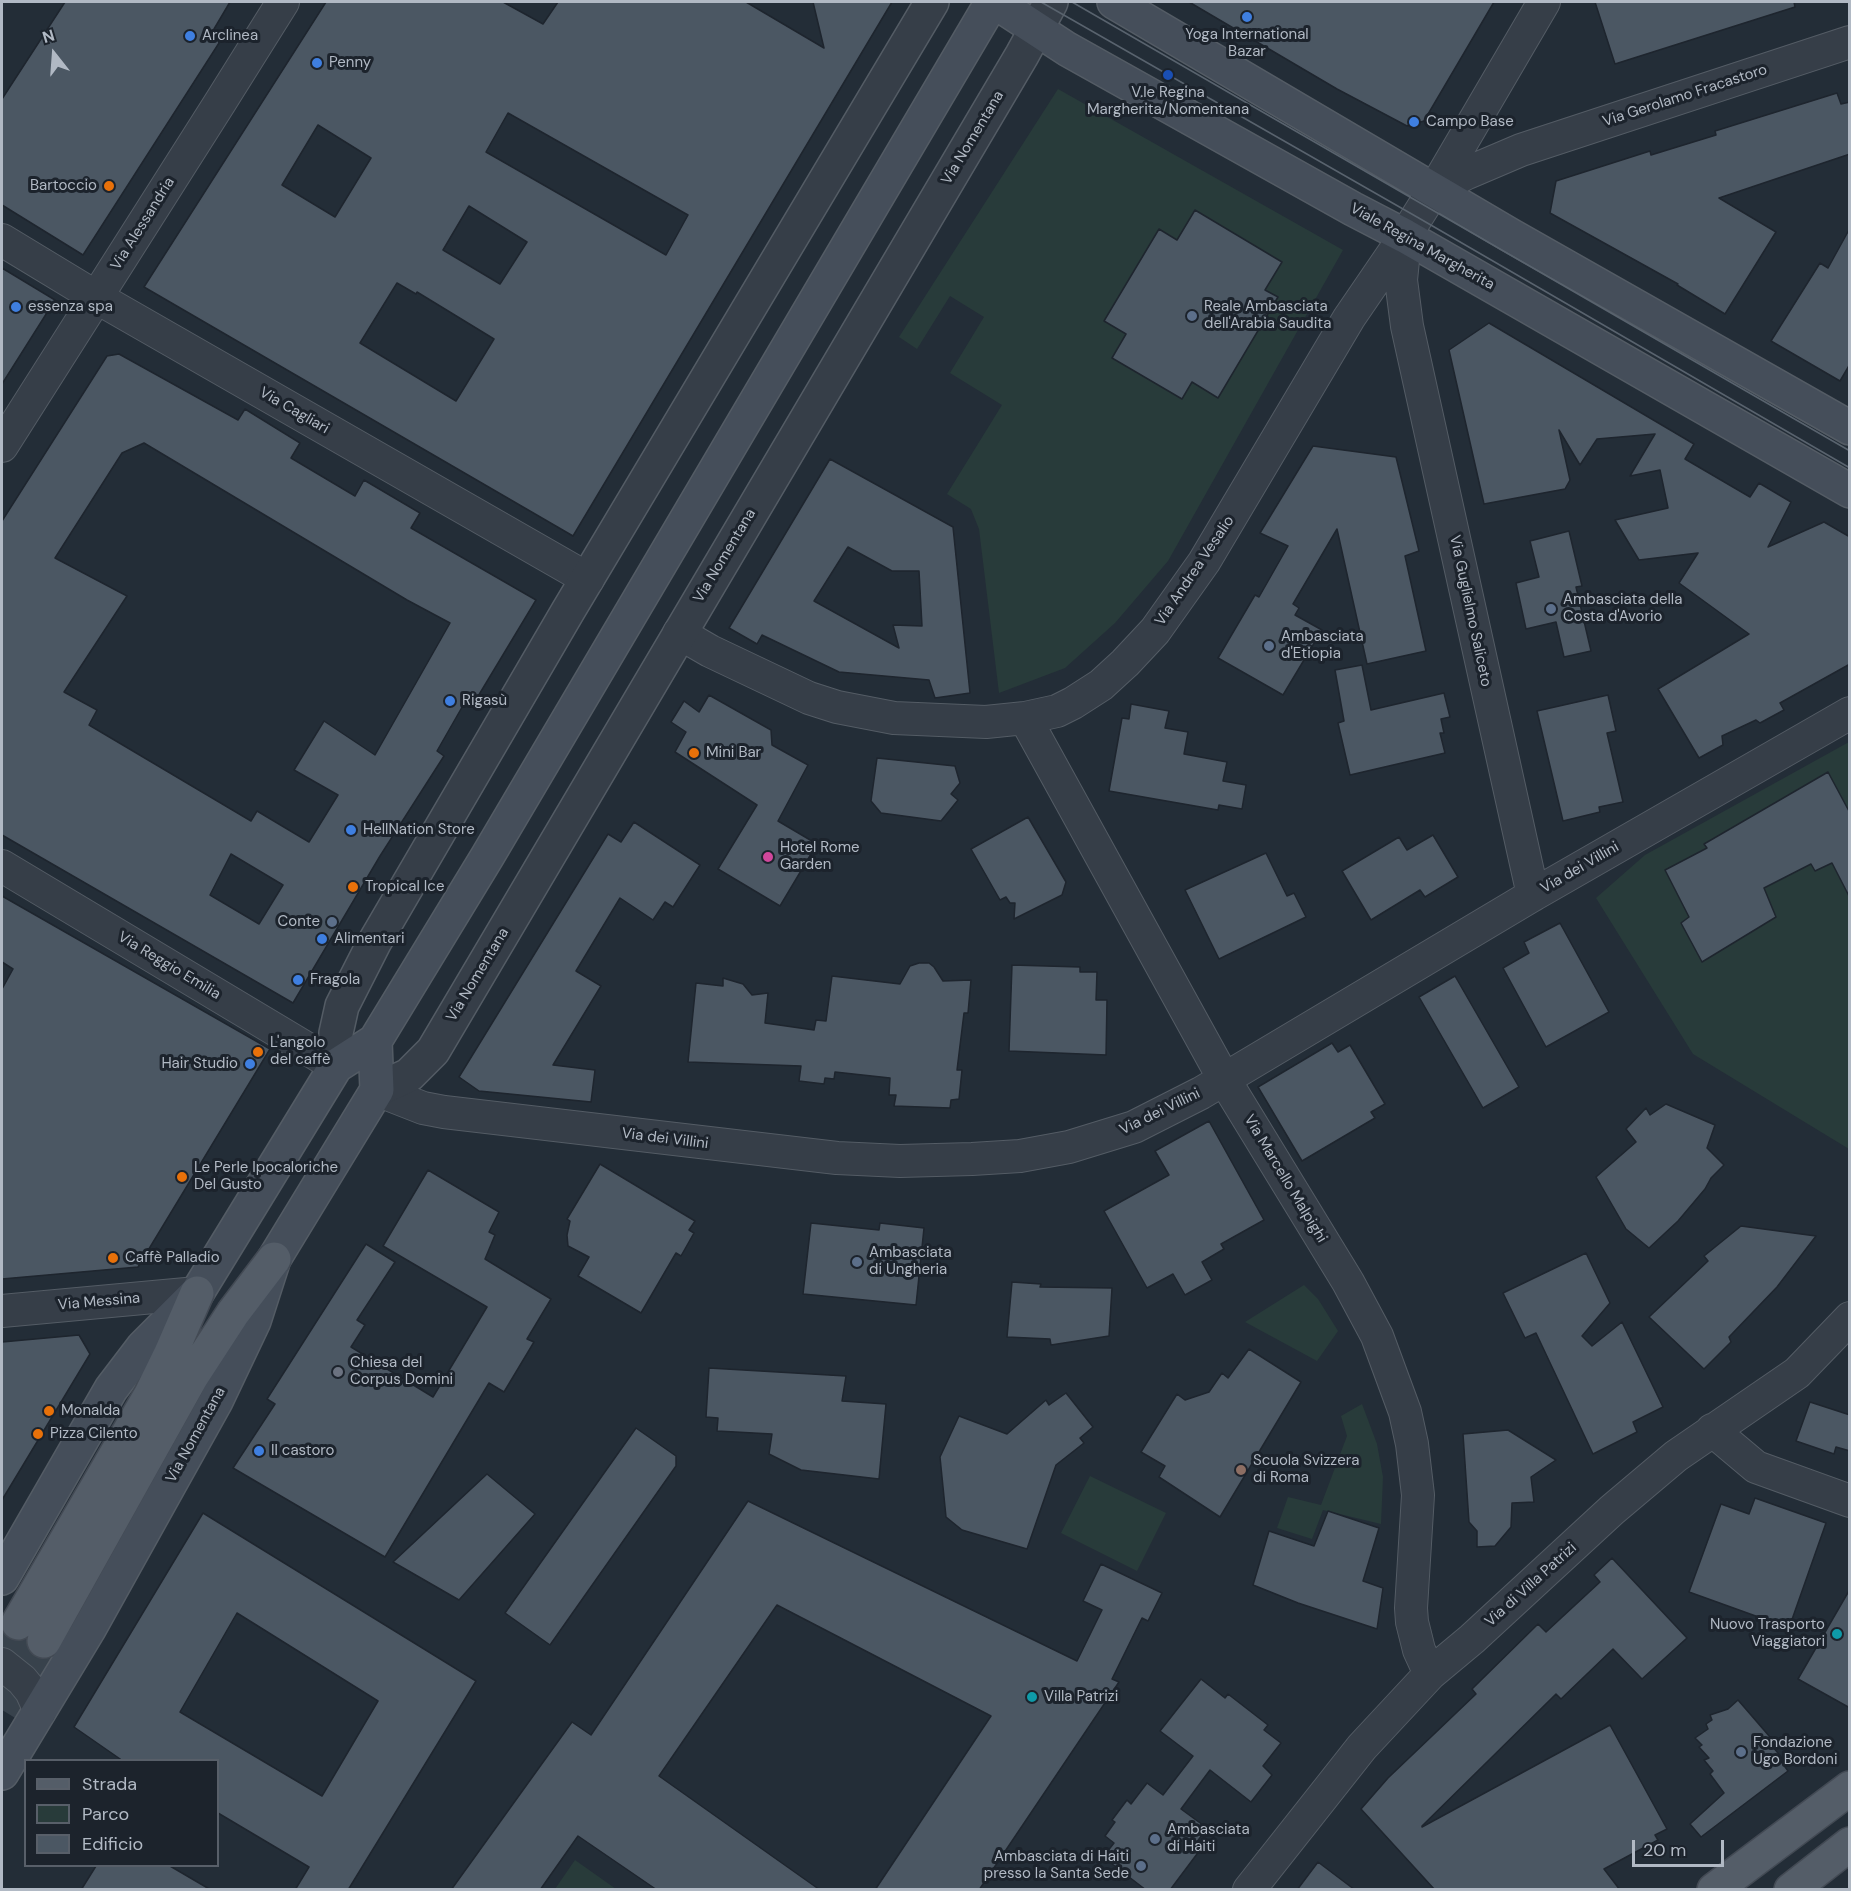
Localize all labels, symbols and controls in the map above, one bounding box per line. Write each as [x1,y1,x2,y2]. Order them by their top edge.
marker: Yoga International Bazar [1240,10,1254,24]
north arrow [24,24,84,84]
text: N [40,25,57,48]
place label: Yoga International Bazar [1185,26,1309,61]
place label: Arclinea [202,27,258,45]
marker: Arclinea [183,29,197,43]
place label: Penny [329,54,371,72]
marker: Penny [310,56,324,70]
street label: Via Gerolamo Fracastoro [1600,61,1770,131]
marker: V.le Regina Margherita/Nomentana [1161,68,1175,82]
place label: V.le Regina Margherita/Nomentana [1087,84,1249,119]
street label: Via Nomentana [938,88,1008,188]
place label: Campo Base [1426,113,1514,131]
marker: Campo Base [1407,115,1421,129]
street label: Via Alessandria [107,174,179,274]
place label: Bartoccio [30,177,97,195]
marker: Bartoccio [102,179,116,193]
street label: Viale Regina Margherita [1347,200,1497,294]
place label: essenza spa [28,298,113,316]
place label: Reale Ambasciata dell'Arabia Saudita [1204,298,1331,333]
marker: essenza spa [9,300,23,314]
marker: Reale Ambasciata dell'Arabia Saudita [1185,309,1199,323]
street label: Via Cagliari [256,384,332,438]
street label: Via Nomentana [690,506,760,606]
street label: Via Andrea Vesalio [1152,513,1238,629]
street label: Via Guglielmo Saliceto [1445,534,1495,688]
place label: Ambasciata della Costa d'Avorio [1563,591,1682,626]
marker: Ambasciata della Costa d'Avorio [1544,602,1558,616]
place label: Ambasciata d'Etiopia [1281,628,1364,663]
marker: Ambasciata d'Etiopia [1262,639,1276,653]
place label: Rigasù [462,692,507,710]
marker: Rigasù [443,694,457,708]
place label: Mini Bar [706,744,761,762]
marker: Mini Bar [687,746,701,760]
place label: HellNation Store [363,821,475,839]
marker: HellNation Store [344,823,358,837]
street label: Via dei Villini [1538,838,1622,898]
place label: Hotel Rome Garden [780,839,860,874]
marker: Hotel Rome Garden [761,850,775,864]
place label: Tropical Ice [365,878,444,896]
marker: Tropical Ice [346,880,360,894]
place label: Conte [278,913,320,931]
marker: Conte [325,915,339,929]
street label: Via Nomentana [443,925,513,1025]
street label: Via Reggio Emilia [114,928,224,1004]
place label: Alimentari [334,930,405,948]
marker: Alimentari [315,932,329,946]
place label: Fragola [310,971,360,989]
marker: Fragola [291,973,305,987]
place label: L'angolo del caffè [270,1034,330,1069]
marker: L'angolo del caffè [251,1045,265,1059]
place label: Hair Studio [161,1055,238,1073]
marker: Hair Studio [243,1057,257,1071]
street label: Via dei Villini [1117,1085,1203,1139]
street label: Via Marcello Malpighi [1240,1112,1330,1246]
street label: Via dei Villini [621,1125,709,1153]
place label: Le Perle Ipocaloriche Del Gusto [194,1159,338,1194]
marker: Le Perle Ipocaloriche Del Gusto [175,1170,189,1184]
place label: Ambasciata di Ungheria [869,1244,952,1279]
place label: Caffè Palladio [125,1249,220,1267]
marker: Caffè Palladio [106,1251,120,1265]
marker: Ambasciata di Ungheria [850,1255,864,1269]
street label: Via Messina [57,1289,141,1315]
place label: Chiesa del Corpus Domini [350,1354,453,1389]
marker: Chiesa del Corpus Domini [331,1365,345,1379]
street label: Via Nomentana [162,1384,230,1486]
place label: Monalda [61,1402,120,1420]
marker: Monalda [42,1404,56,1418]
place label: Pizza Cilento [50,1425,138,1443]
marker: Pizza Cilento [31,1427,45,1441]
place label: Il castoro [271,1442,335,1460]
marker: Il castoro [252,1444,266,1458]
place label: Scuola Svizzera di Roma [1253,1452,1359,1487]
marker: Scuola Svizzera di Roma [1234,1463,1248,1477]
street label: Via di Villa Patrizi [1481,1539,1581,1631]
place label: Nuovo Trasporto Viaggiatori [1710,1616,1825,1651]
marker: Nuovo Trasporto Viaggiatori [1830,1627,1844,1641]
place label: Villa Patrizi [1044,1688,1118,1706]
marker: Villa Patrizi [1025,1690,1039,1704]
place label: Fondazione Ugo Bordoni [1753,1734,1837,1769]
marker: Fondazione Ugo Bordoni [1734,1745,1748,1759]
legend [24,1759,219,1867]
text: Strada [82,1772,137,1796]
text: Parco [82,1802,129,1826]
place label: Ambasciata di Haiti [1167,1821,1250,1856]
scale bar [1635,1828,1726,1866]
text: Edificio [82,1832,143,1856]
marker: Ambasciata di Haiti [1148,1832,1162,1846]
text: 20 m [1643,1838,1686,1862]
place label: Ambasciata di Haiti presso la Santa Sede [984,1848,1129,1883]
marker: Ambasciata di Haiti presso la Santa Sede [1134,1859,1148,1873]

